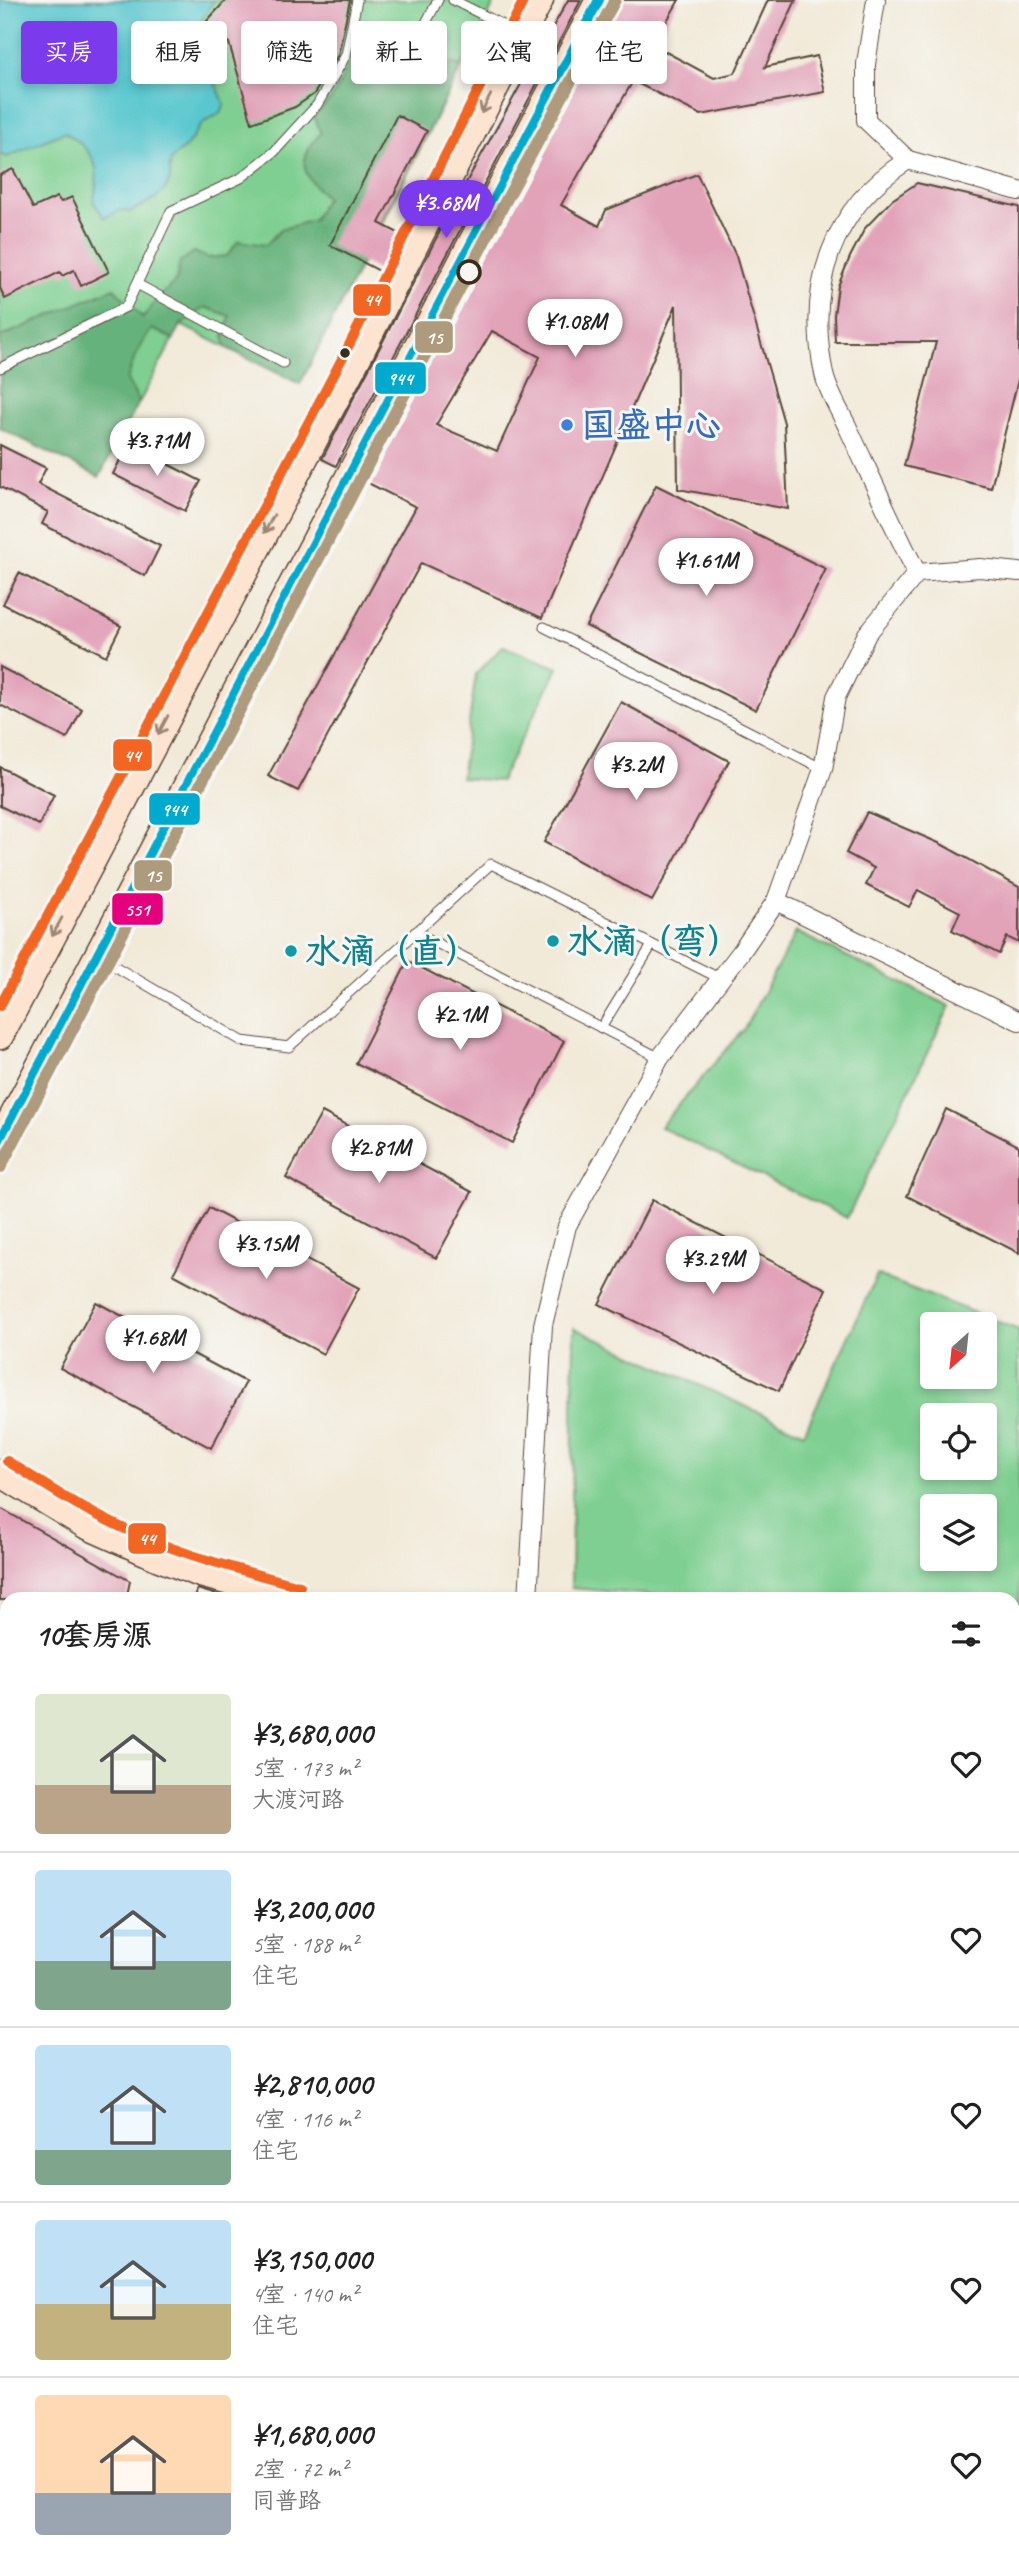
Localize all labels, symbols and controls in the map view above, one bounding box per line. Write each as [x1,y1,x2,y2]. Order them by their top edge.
chip: 买房 [21,21,117,84]
chip: 租房 [131,21,227,84]
chip: 筛选 [241,21,337,84]
chip: 新上 [351,21,447,84]
chip: 公寓 [461,21,557,84]
chip: 住宅 [571,21,667,84]
one-way arrow [479,94,493,114]
pin: ¥3.68M [389,180,503,240]
text: ¥3.68M [414,188,478,217]
unlabelled marker [457,260,481,284]
line badge: 44 [352,283,392,317]
text: 44 [363,288,383,312]
pin: ¥1.08M [518,300,632,359]
text: ¥1.08M [544,307,606,336]
line badge: 15 [414,320,454,354]
text: 15 [426,326,444,350]
unlabelled marker [338,346,352,360]
line badge: 944 [374,361,427,395]
text: 944 [387,367,415,391]
place label: 国盛中心 [581,403,721,448]
marker: 国盛中心 [559,417,575,433]
pin: ¥3.71M [100,419,214,478]
text: ¥3.71M [126,426,188,455]
one-way arrow [262,513,276,534]
pin: ¥1.61M [649,538,763,598]
text: ¥1.61M [674,546,738,575]
one-way arrow [156,715,170,735]
line badge: 44 [112,738,153,772]
pin: ¥3.2M [587,742,685,802]
text: 44 [123,744,143,768]
text: ¥3.2M [610,750,662,779]
line badge: 944 [148,792,201,826]
text: 944 [161,798,189,822]
line badge: 15 [133,859,173,892]
text: 15 [145,864,163,888]
line badge: 551 [111,892,164,926]
text: 551 [124,898,152,922]
one-way arrow [50,916,64,937]
place label: 水滴（弯） [567,919,742,964]
place label: 水滴（直） [305,929,480,974]
marker: 水滴（弯） [545,933,561,949]
marker: 水滴（直） [283,943,299,959]
pin: ¥2.1M [411,992,509,1052]
text: ¥2.1M [434,1000,486,1029]
pin: ¥2.81M [322,1126,436,1185]
text: ¥2.81M [348,1133,410,1162]
pin: ¥3.15M [209,1222,323,1281]
text: ¥3.15M [235,1229,297,1258]
pin: ¥3.29M [656,1236,770,1296]
text: ¥3.29M [682,1244,744,1273]
north arrow [920,1312,998,1390]
map controls [920,1312,997,1571]
pin: ¥1.68M [96,1316,210,1375]
text: ¥1.68M [121,1323,185,1352]
button: locate [920,1403,997,1480]
button: layers [920,1494,997,1571]
line badge: 44 [127,1522,167,1555]
text: 44 [138,1527,158,1551]
icon: filters [947,1615,985,1653]
text: 10套房源 [35,1616,152,1654]
text: ¥3,680,000 [252,1714,373,1752]
icon: home [91,1722,175,1806]
icon: heart [947,1745,985,1783]
text: 5室 · 173 m² [252,1754,358,1783]
text: 大渡河路 [252,1785,344,1814]
text: ¥3,200,000 [252,1890,372,1928]
icon: home [91,1898,175,1982]
icon: heart [947,1921,985,1959]
text: 5室 · 188 m² [252,1930,358,1959]
text: 住宅 [252,1961,298,1990]
text: ¥2,810,000 [252,2065,372,2103]
icon: home [91,2073,175,2157]
icon: heart [947,2096,985,2134]
text: 4室 · 116 m² [252,2105,358,2134]
text: 住宅 [252,2136,298,2165]
text: ¥3,150,000 [252,2240,371,2278]
icon: home [91,2248,175,2332]
icon: heart [947,2271,985,2309]
text: 4室 · 140 m² [252,2280,358,2309]
text: 住宅 [252,2311,298,2340]
text: ¥1,680,000 [252,2415,373,2453]
icon: home [91,2423,175,2507]
icon: heart [947,2446,985,2484]
text: 2室 · 72 m² [252,2455,347,2484]
text: 同普路 [252,2486,321,2515]

